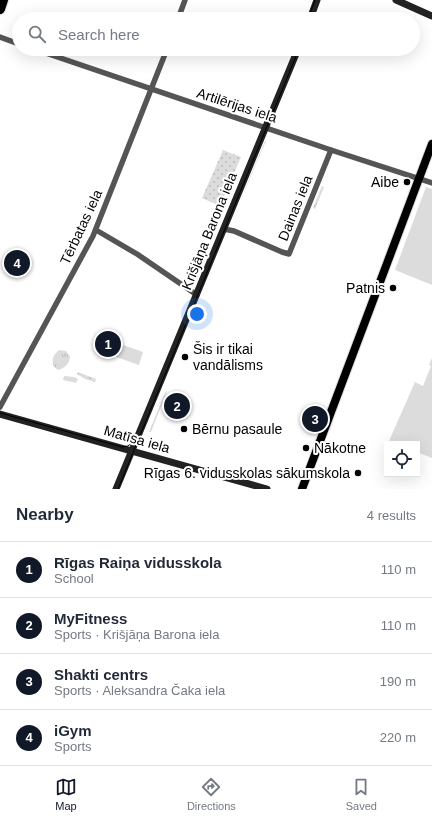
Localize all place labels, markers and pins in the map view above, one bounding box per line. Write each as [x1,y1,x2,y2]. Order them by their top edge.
place label: Aibe [371,174,399,190]
marker: Aibe [402,177,412,187]
pin: 4 [4,248,30,278]
place label: Patnis [346,280,385,296]
marker: Patnis [388,283,398,293]
pin: 1 [95,329,121,359]
place label: Šis ir tikai vandālisms [193,341,263,373]
marker: Šis ir tikai vandālisms [180,352,190,362]
pin: 2 [164,391,190,421]
pin: 3 [302,404,328,434]
place label: Bērnu pasaule [192,421,283,437]
marker: Bērnu pasaule [179,424,189,434]
place label: Nākotne [314,440,366,456]
marker: Nākotne [301,443,311,453]
place label: Rīgas 6. vidusskolas sākumskola [144,465,350,481]
marker: Rīgas 6. vidusskolas sākumskola [353,468,363,478]

